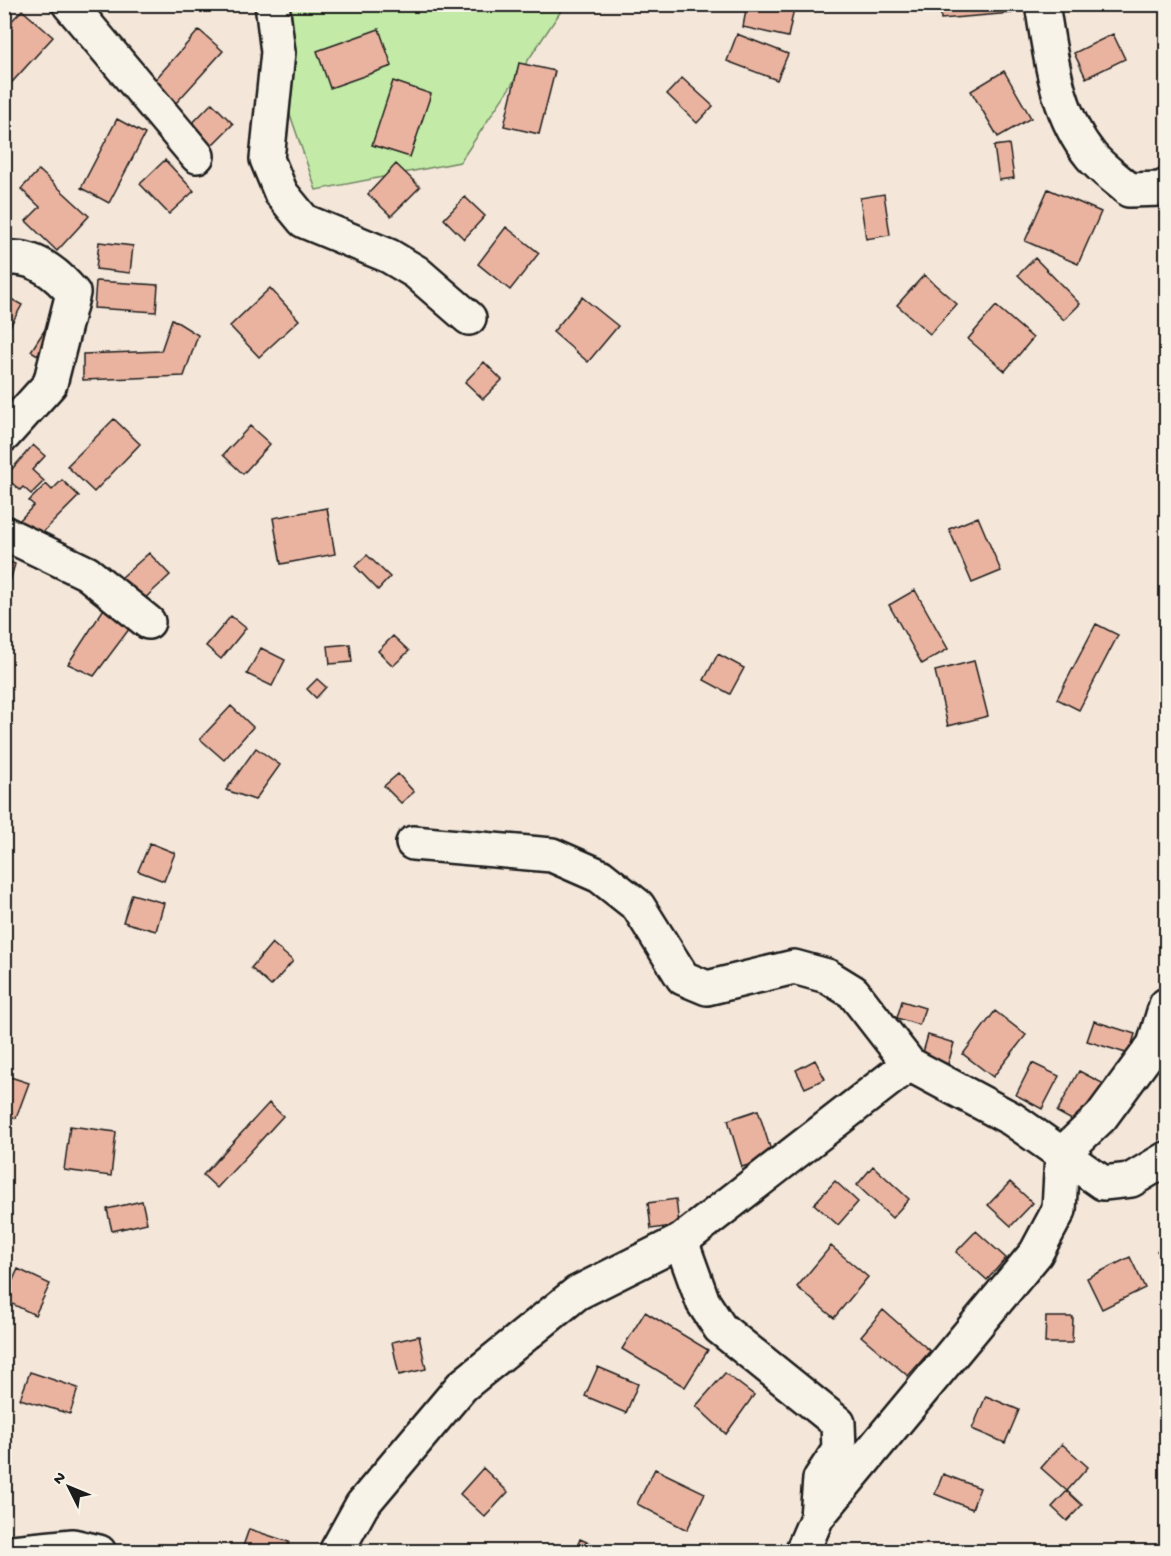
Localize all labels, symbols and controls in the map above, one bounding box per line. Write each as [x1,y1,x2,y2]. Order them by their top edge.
north arrow [39,1457,99,1517]
text: N [50,1468,71,1489]

